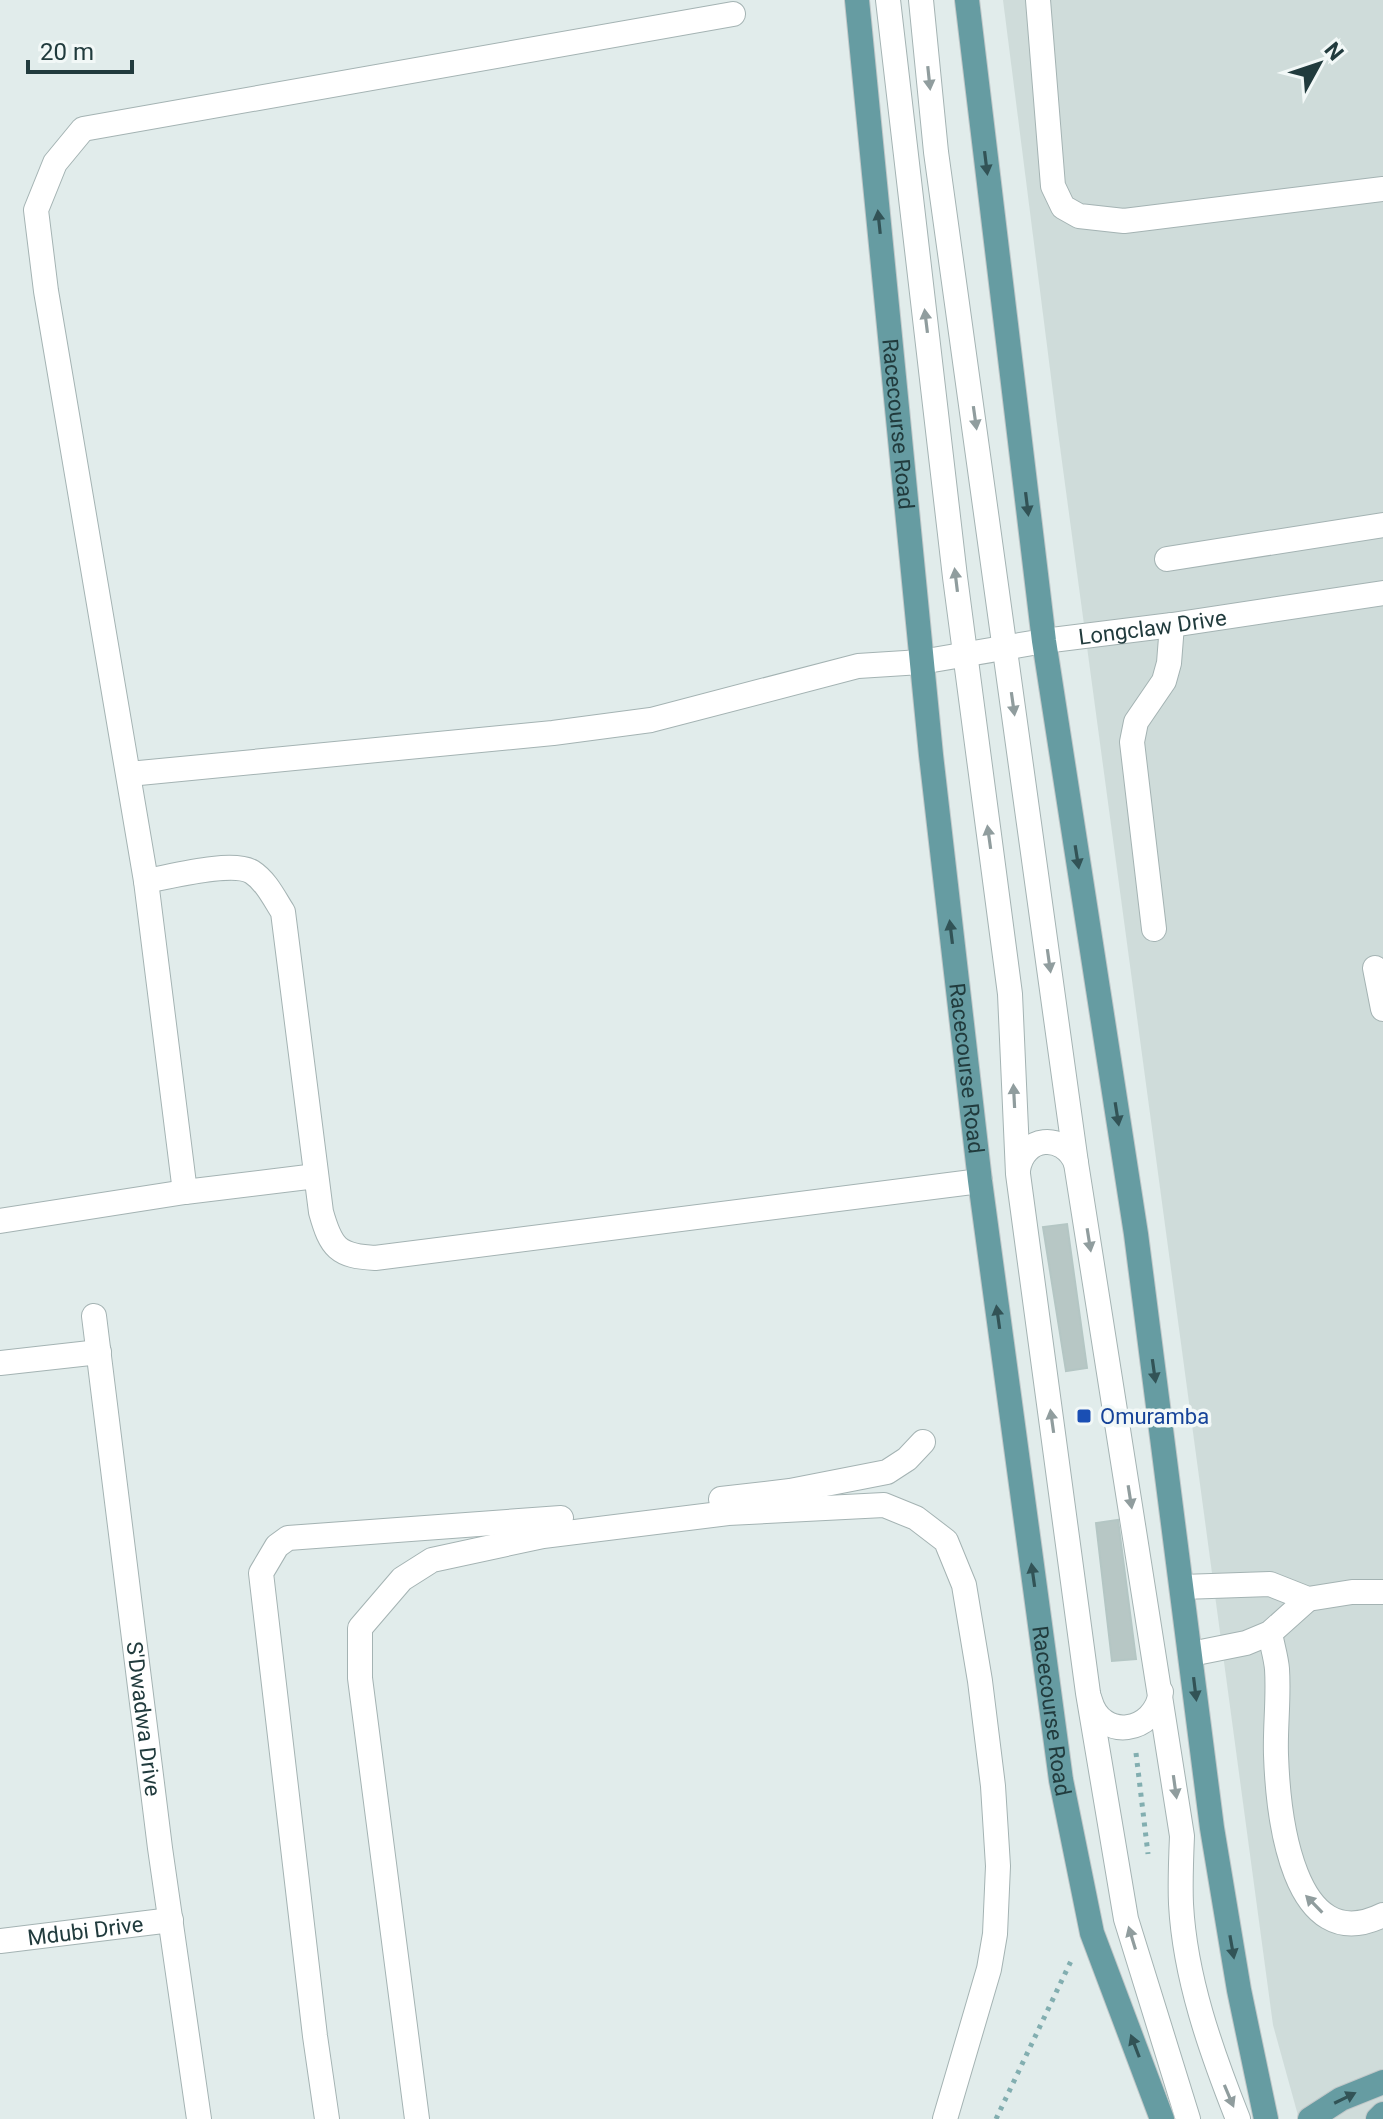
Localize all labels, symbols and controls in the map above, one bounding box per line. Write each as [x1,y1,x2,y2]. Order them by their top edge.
scale bar [28,24,132,74]
north arrow [1279,24,1359,104]
text: N [1319,37,1349,65]
text: 20 m [40,38,94,66]
one-way arrow [923,66,936,91]
one-way arrow [980,150,993,175]
one-way arrow [872,209,885,234]
one-way arrow [919,308,932,333]
street label: Racecourse Road [878,337,919,510]
one-way arrow [969,406,982,431]
one-way arrow [1021,492,1034,517]
one-way arrow [949,567,962,592]
street label: Longclaw Drive [1077,604,1228,649]
one-way arrow [1007,692,1020,717]
one-way arrow [982,825,995,850]
one-way arrow [1072,845,1084,870]
one-way arrow [945,919,958,944]
one-way arrow [1043,949,1056,974]
street label: Racecourse Road [945,982,989,1155]
one-way arrow [1008,1083,1021,1108]
one-way arrow [1111,1102,1124,1127]
one-way arrow [1083,1228,1095,1253]
one-way arrow [991,1304,1004,1329]
one-way arrow [1148,1359,1161,1384]
place label: Omuramba [1100,1404,1209,1429]
marker: Omuramba [1075,1407,1093,1425]
one-way arrow [1045,1408,1058,1433]
one-way arrow [1124,1485,1137,1510]
one-way arrow [1026,1562,1039,1587]
street label: Racecourse Road [1028,1624,1076,1798]
street label: S'Dwadwa Drive [122,1640,166,1798]
one-way arrow [1189,1677,1202,1702]
one-way arrow [1169,1775,1182,1800]
one-way arrow [1305,1895,1323,1914]
street label: Mdubi Drive [26,1911,145,1950]
one-way arrow [1125,1925,1137,1949]
one-way arrow [1226,1934,1238,1959]
one-way arrow [1128,2034,1141,2058]
one-way arrow [1222,2084,1235,2108]
one-way arrow [1334,2091,1357,2105]

